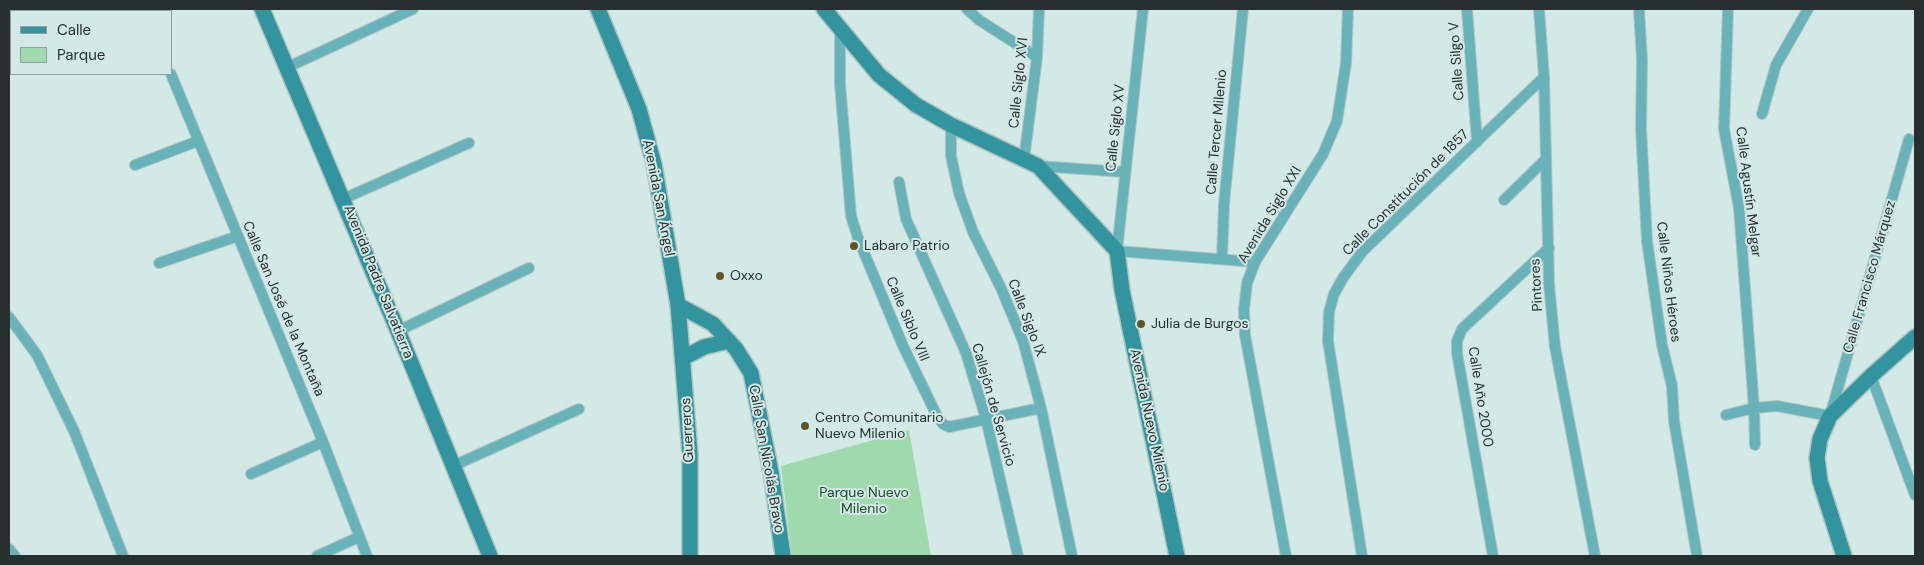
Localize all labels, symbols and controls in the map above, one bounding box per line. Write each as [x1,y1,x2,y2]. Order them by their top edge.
legend [10,10,172,75]
text: Calle [57,20,91,40]
street label: Calle Silgo V [1446,21,1468,101]
street label: Calle Siglo XVI [1006,37,1032,129]
text: Parque [57,45,105,65]
street label: Calle Tercer Milenio [1203,69,1231,195]
street label: Calle Siglo XV [1103,83,1129,173]
street label: Calle Constitución de 1857 [1339,126,1473,260]
street label: Calle Agustín Melgar [1732,126,1764,258]
street label: Avenida San Ángel [638,138,678,258]
street label: Avenida Siglo XXI [1235,164,1305,266]
street label: Calle Francisco Márquez [1840,199,1900,355]
street label: Avenida Padre Salvatierra [340,203,416,361]
street label: Calle San José de la Montaña [238,219,328,399]
street label: Calle Niños Héroes [1652,221,1684,343]
place label: Labaro Patrio [864,238,950,254]
marker: Labaro Patrio [848,240,860,252]
street label: Pintores [1527,258,1547,312]
place label: Oxxo [730,268,763,284]
marker: Oxxo [714,270,726,282]
street label: Calle Siblo VIII [882,274,932,364]
street label: Calle Siglo IX [1004,277,1048,359]
place label: Julia de Burgos [1151,316,1249,332]
marker: Julia de Burgos [1135,318,1147,330]
street label: Callejón de Servicio [967,341,1019,469]
street label: Calle Año 2000 [1464,346,1496,448]
street label: Avenida Nuevo Milenio [1126,347,1172,493]
street label: Calle San Nicolás Bravo [745,384,787,534]
street label: Guerreros [678,397,698,463]
place label: Centro Comunitario Nuevo Milenio [815,410,944,442]
marker: Centro Comunitario Nuevo Milenio [799,420,811,432]
park label: Parque Nuevo Milenio [819,485,909,518]

